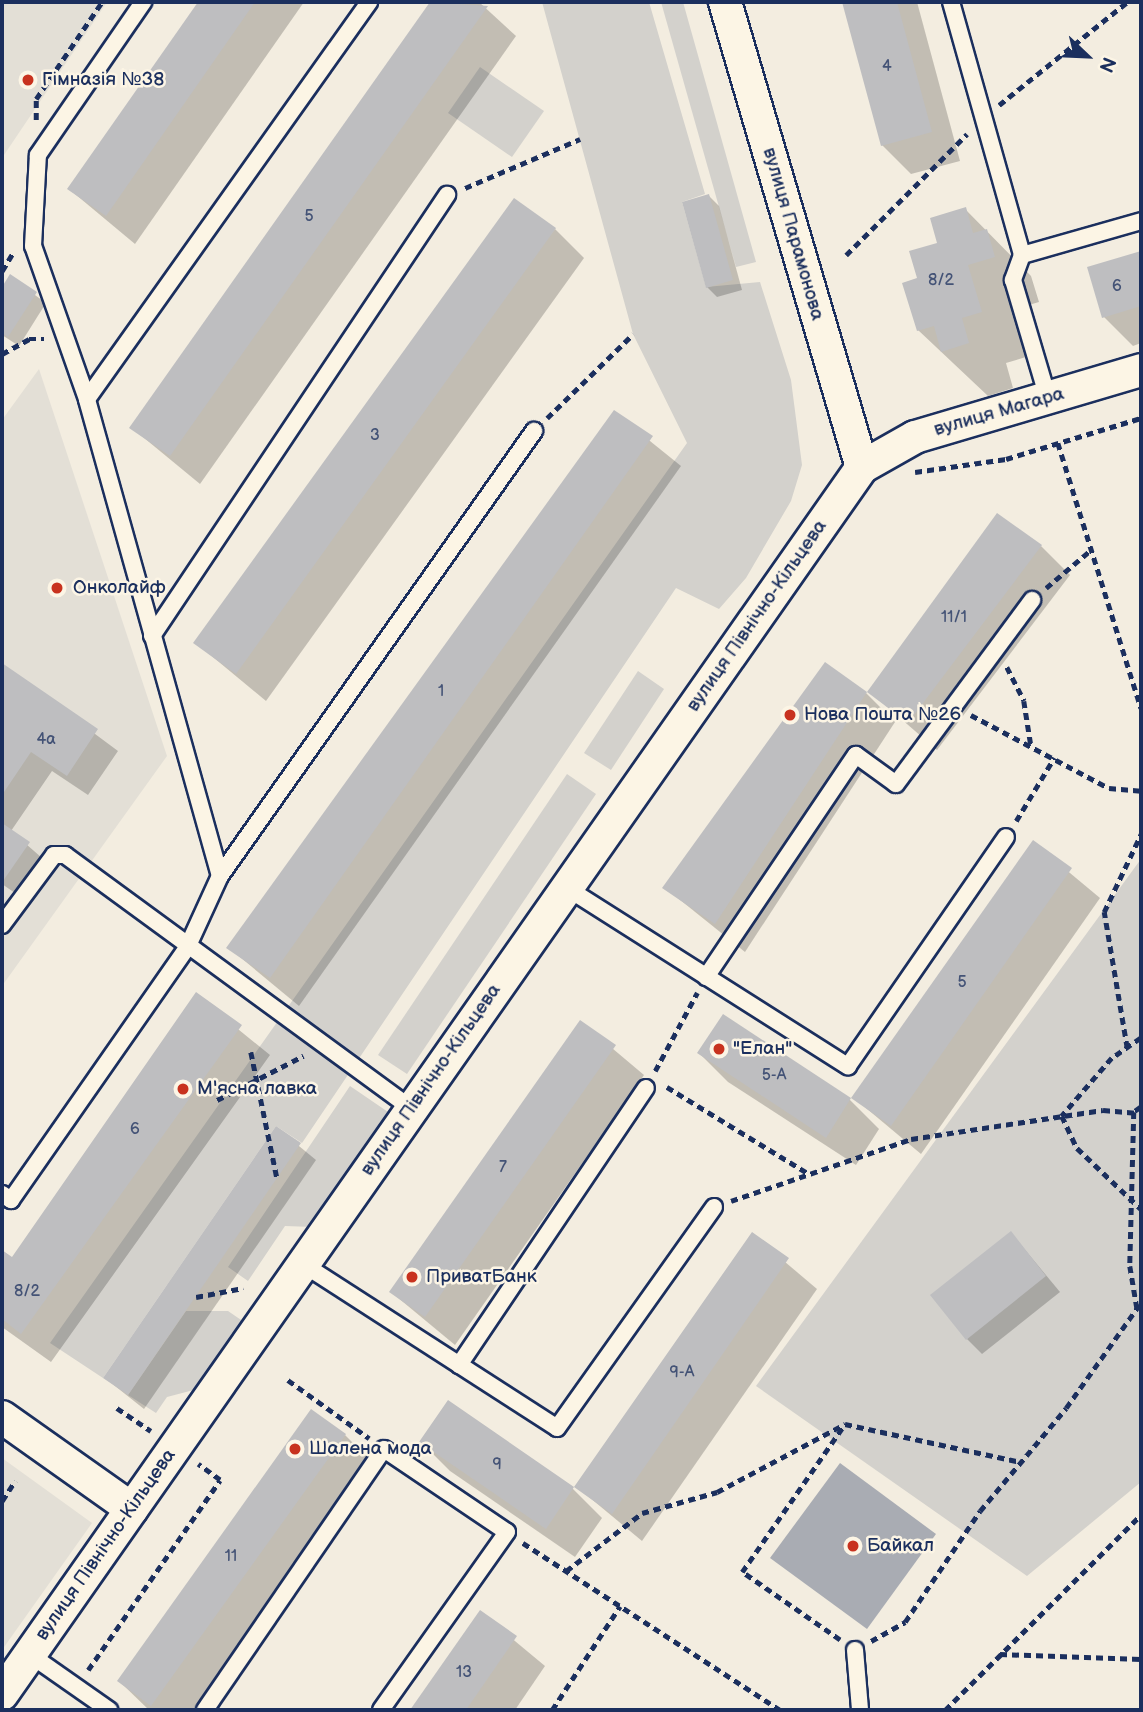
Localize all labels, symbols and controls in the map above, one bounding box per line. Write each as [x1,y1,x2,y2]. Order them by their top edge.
north arrow [1052,21,1122,91]
text: N [1093,53,1120,75]
house number: 4 [882,57,892,77]
place label: Гімназія №38 [42,69,164,91]
marker: Гімназія №38 [20,72,36,88]
street label: вулиця Парамонова [757,145,829,323]
house number: 5 [304,207,314,227]
house number: 8/2 [928,271,954,291]
house number: 6 [1112,277,1122,297]
street label: вулиця Магара [931,383,1067,441]
house number: 3 [370,426,380,446]
street label: вулиця Північно-Кільцева [682,516,832,716]
place label: Онколайф [73,577,166,599]
marker: Онколайф [47,578,67,598]
house number: 11/1 [941,608,967,628]
house number: 1 [438,682,444,702]
place label: Нова Пошта №26 [804,704,961,726]
marker: Нова Пошта №26 [782,707,798,723]
house number: 4а [36,730,56,750]
house number: 5 [957,973,967,993]
street label: вулиця Північно-Кільцева [356,980,506,1180]
place label: "Елан" [733,1038,792,1060]
marker: "Елан" [711,1041,727,1057]
house number: 5-А [762,1066,786,1086]
place label: М'ясна лавка [197,1078,317,1100]
marker: М'ясна лавка [175,1081,191,1097]
house number: 6 [130,1120,140,1140]
house number: 7 [499,1158,507,1178]
place label: ПриватБанк [426,1266,537,1288]
marker: ПриватБанк [404,1269,420,1285]
house number: 8/2 [14,1282,40,1302]
house number: 9-А [670,1363,694,1383]
place label: Шалена мода [309,1438,432,1460]
marker: Шалена мода [287,1441,303,1457]
street label: вулиця Північно-Кільцева [31,1445,181,1645]
house number: 9 [492,1455,502,1475]
place label: Байкал [867,1535,934,1557]
marker: Байкал [845,1538,861,1554]
house number: 11 [225,1547,237,1567]
house number: 13 [456,1663,472,1683]

